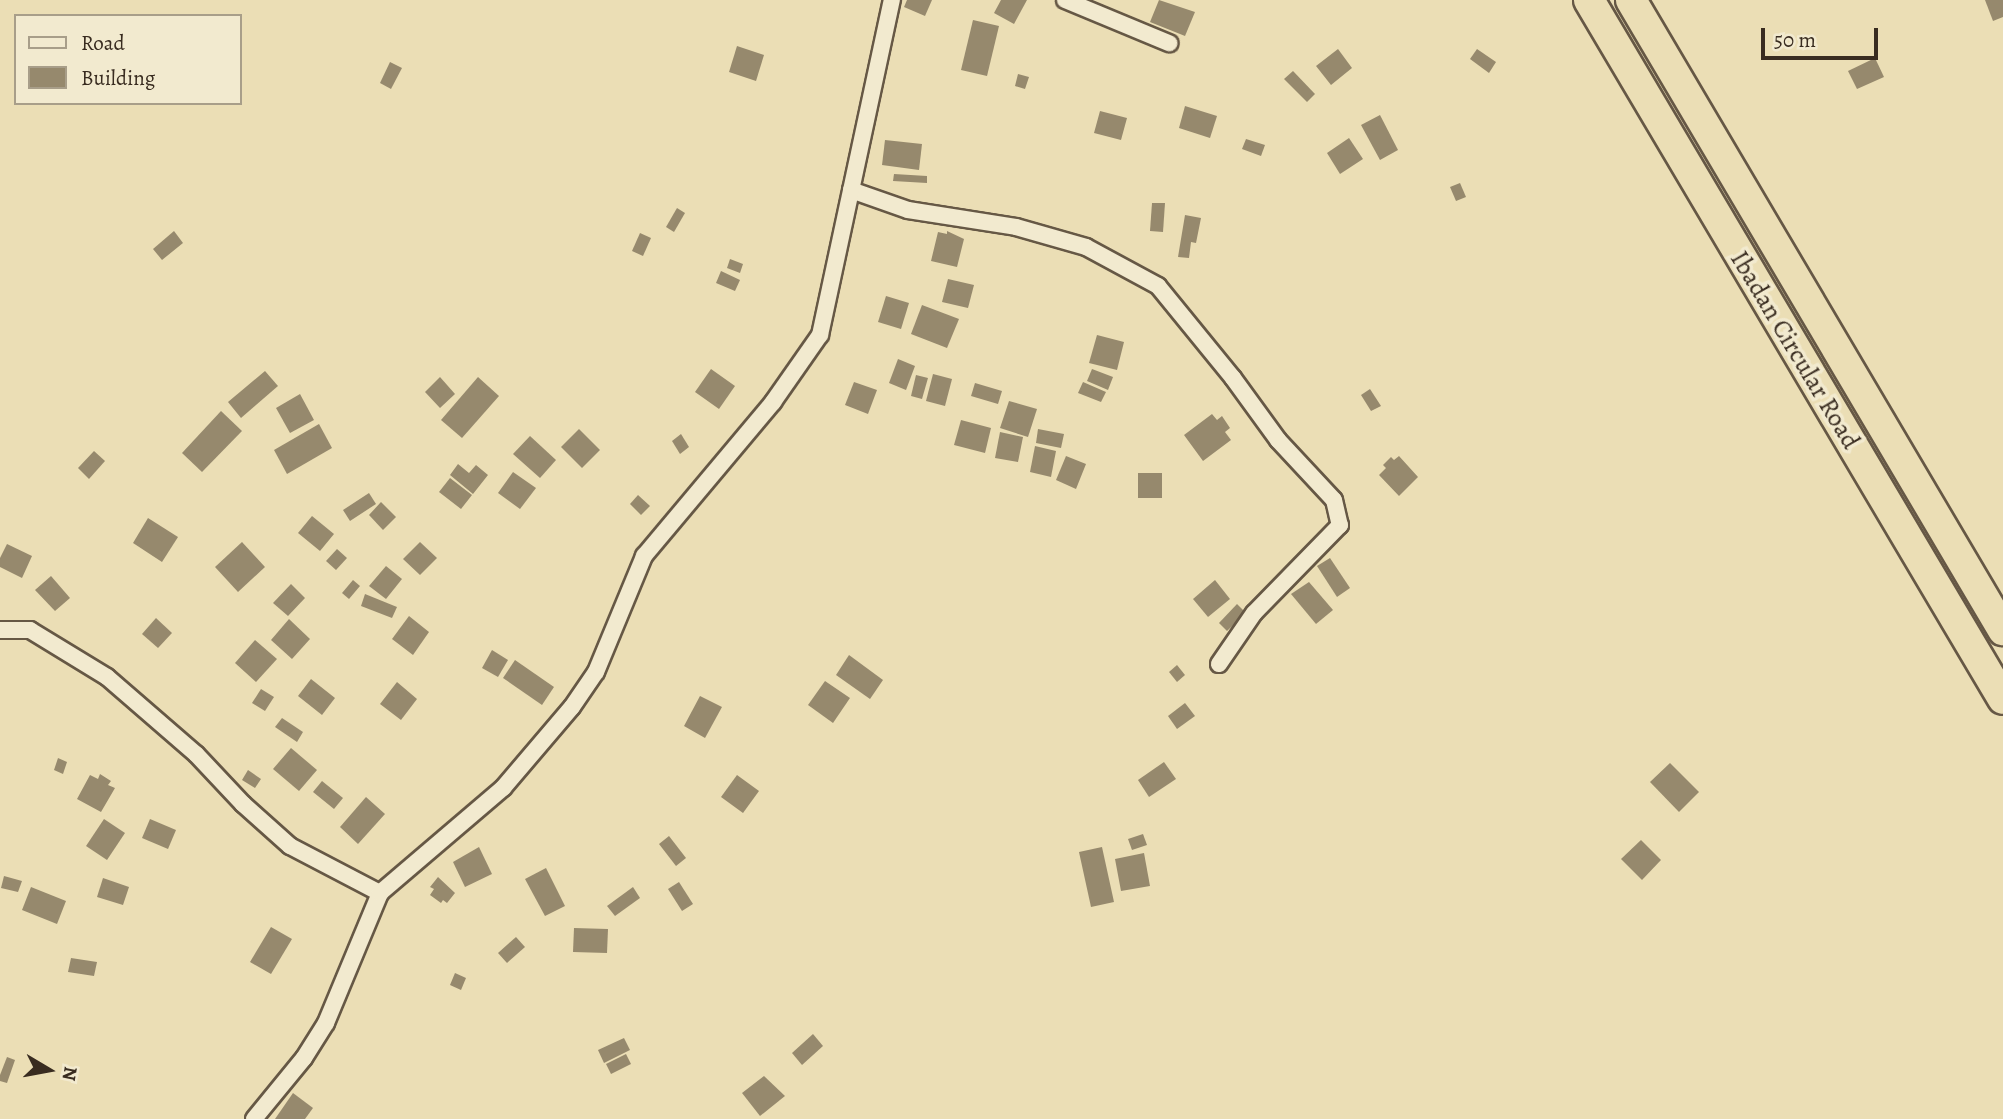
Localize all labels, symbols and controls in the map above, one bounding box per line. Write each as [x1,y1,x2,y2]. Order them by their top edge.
legend [14,14,242,105]
scale bar [1765,14,1882,58]
text: 50 m [1774,26,1816,54]
text: Road [81,29,125,57]
text: Building [81,64,155,92]
street label: Ibadan Circular Road [1723,245,1867,455]
north arrow [14,1035,84,1105]
text: N [56,1065,84,1083]

